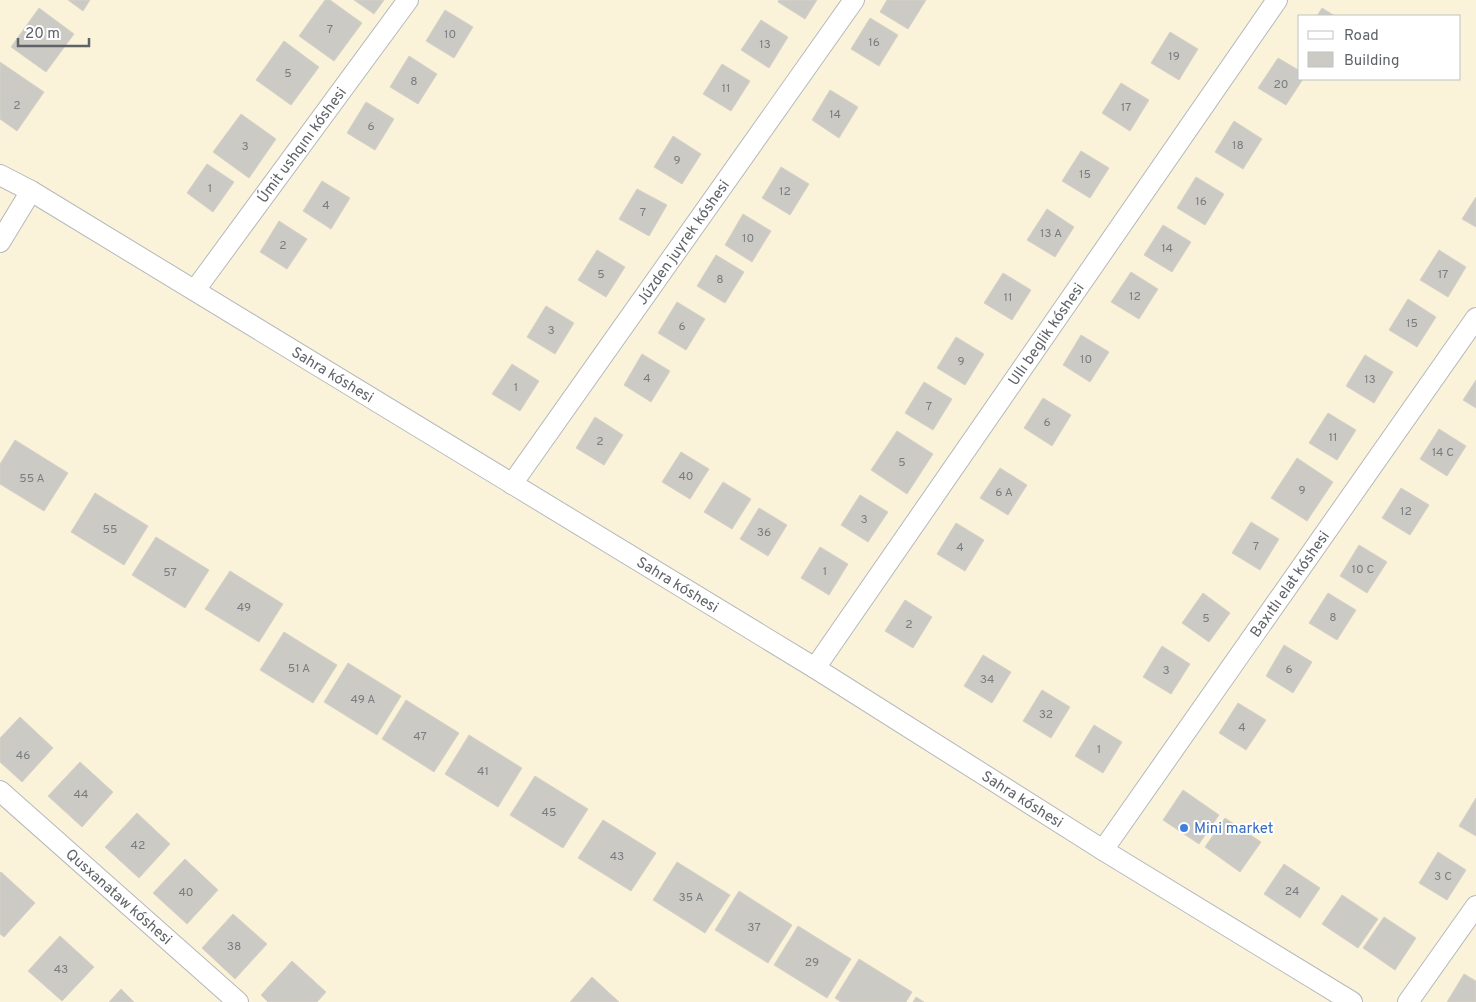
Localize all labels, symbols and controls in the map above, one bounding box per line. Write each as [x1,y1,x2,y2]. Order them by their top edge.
scale bar [18,15,89,47]
legend [1298,15,1461,80]
house number: 7 [327,22,333,38]
text: 20 m [25,25,60,44]
house number: 10 [444,27,456,43]
text: Road [1344,27,1379,46]
house number: 16 [868,35,880,51]
house number: 13 [759,37,771,53]
house number: 19 [1168,49,1180,65]
text: Building [1344,52,1399,71]
house number: 5 [284,66,292,82]
house number: 8 [410,74,418,90]
house number: 20 [1273,77,1289,93]
house number: 11 [722,81,730,97]
street label: Úmit ushqını kóshesi [252,84,352,207]
house number: 2 [13,98,21,114]
house number: 17 [1121,100,1131,116]
house number: 14 [829,107,841,123]
house number: 6 [367,119,375,135]
house number: 18 [1232,138,1244,154]
house number: 3 [241,139,249,155]
house number: 9 [673,153,681,169]
house number: 15 [1079,167,1091,183]
street label: Júzden juyrek kóshesi [633,177,735,309]
house number: 1 [208,181,212,197]
house number: 12 [779,184,791,200]
house number: 16 [1195,194,1207,210]
house number: 4 [322,198,330,214]
house number: 7 [640,205,646,221]
house number: 13 А [1040,226,1062,242]
house number: 10 [742,231,754,247]
house number: 2 [279,238,287,254]
house number: 14 [1161,241,1173,257]
house number: 5 [597,267,605,283]
house number: 17 [1438,267,1448,283]
house number: 8 [716,272,724,288]
street label: Ullı beglik kóshesi [1005,280,1089,390]
house number: 12 [1129,289,1141,305]
house number: 11 [1004,290,1012,306]
house number: 15 [1406,316,1418,332]
house number: 6 [678,319,686,335]
house number: 3 [547,323,555,339]
street label: Sahra kóshesi [287,344,377,408]
house number: 10 [1080,352,1092,368]
house number: 9 [957,354,965,370]
house number: 4 [643,371,651,387]
house number: 13 [1364,372,1376,388]
house number: 1 [514,380,518,396]
house number: 7 [926,399,932,415]
house number: 6 [1043,415,1051,431]
house number: 11 [1329,430,1337,446]
house number: 2 [596,434,604,450]
house number: 14 С [1432,445,1454,461]
house number: 5 [898,455,906,471]
house number: 40 [678,469,694,485]
house number: 55 А [19,471,45,487]
house number: 9 [1298,483,1306,499]
house number: 6 А [995,485,1013,501]
house number: 12 [1400,504,1412,520]
house number: 3 [860,512,868,528]
house number: 55 [103,522,117,538]
house number: 36 [757,525,771,541]
street label: Baxıtlı elat kóshesi [1247,528,1335,642]
house number: 7 [1253,539,1259,555]
house number: 4 [956,540,964,556]
street label: Sahra kóshesi [632,554,722,618]
house number: 10 С [1352,562,1375,578]
house number: 1 [823,564,827,580]
house number: 57 [163,565,177,581]
house number: 49 [237,600,251,616]
house number: 8 [1329,610,1337,626]
house number: 5 [1202,611,1210,627]
house number: 2 [905,617,913,633]
house number: 51 А [288,661,310,677]
house number: 6 [1285,662,1293,678]
house number: 3 [1162,663,1170,679]
house number: 34 [980,672,994,688]
house number: 49 А [351,692,375,708]
house number: 32 [1039,707,1053,723]
house number: 4 [1238,720,1246,736]
house number: 47 [413,729,427,745]
house number: 1 [1097,742,1101,758]
house number: 46 [16,748,30,764]
house number: 41 [477,764,489,780]
street label: Sahra kóshesi [977,768,1066,833]
house number: 44 [74,787,88,803]
house number: 45 [542,805,556,821]
place label: Mini market [1194,820,1273,839]
marker: Mini market [1178,822,1190,834]
house number: 42 [131,838,145,854]
street label: Qusxanataw kóshesi [61,845,175,950]
house number: 43 [610,849,624,865]
house number: 3 С [1434,869,1452,885]
house number: 24 [1285,884,1299,900]
house number: 40 [178,885,194,901]
house number: 35 А [678,890,704,906]
house number: 37 [747,920,761,936]
house number: 38 [227,939,241,955]
house number: 29 [805,955,819,971]
house number: 43 [54,962,68,978]

